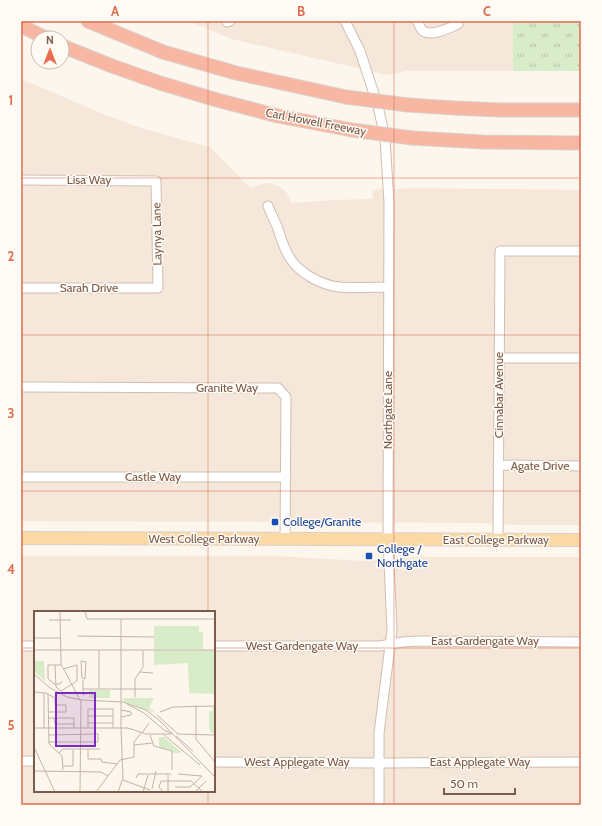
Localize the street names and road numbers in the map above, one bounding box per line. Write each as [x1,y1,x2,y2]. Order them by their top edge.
street label: Carl Howell Freeway [264,104,368,139]
street label: Lisa Way [67,172,111,187]
street label: Laynya Lane [148,202,165,266]
street label: Sarah Drive [60,280,118,295]
street label: Cinnabar Avenue [491,352,506,438]
street label: Northgate Lane [380,371,395,449]
street label: Granite Way [196,380,258,395]
street label: Agate Drive [511,458,569,473]
street label: Castle Way [125,469,181,484]
street label: West College Parkway [149,531,260,546]
street label: East College Parkway [443,532,549,547]
street label: East Gardengate Way [431,633,539,648]
street label: West Gardengate Way [246,638,358,653]
street label: West Applegate Way [244,754,350,769]
street label: East Applegate Way [430,754,530,769]

